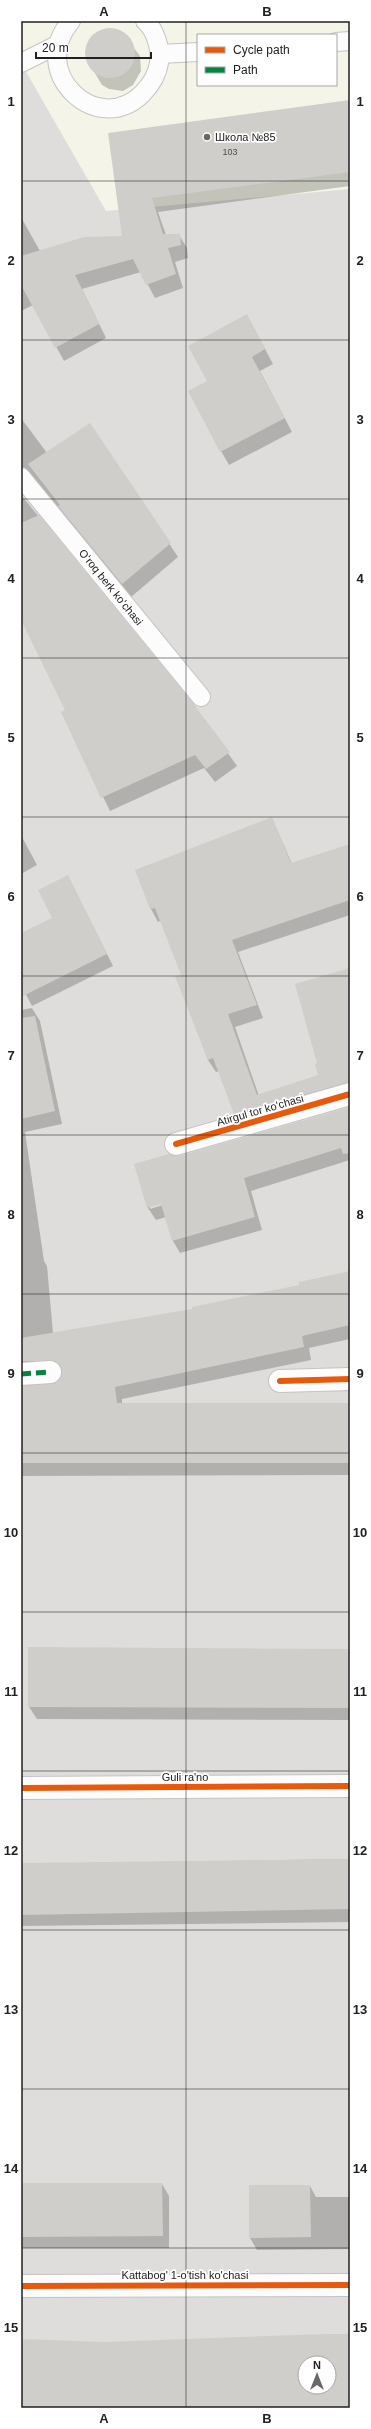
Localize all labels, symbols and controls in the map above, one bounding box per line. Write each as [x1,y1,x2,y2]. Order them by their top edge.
text: A [99,4,109,19]
text: B [262,4,272,19]
scale bar [36,34,151,60]
legend [197,34,337,86]
text: 20 m [42,41,69,55]
text: Cycle path [233,43,290,57]
text: Path [233,63,258,77]
text: 1 [7,94,15,109]
text: 1 [356,94,364,109]
place label: Школа №85 [215,131,276,143]
marker: Школа №85 [202,132,212,142]
house number: 103 [222,147,238,157]
text: 2 [7,253,15,268]
text: 2 [356,253,364,268]
text: 3 [7,412,15,427]
text: 3 [356,412,364,427]
street label: Oʻroq berk koʻchasi [77,547,145,627]
text: 4 [7,571,15,586]
text: 4 [356,571,364,586]
text: 5 [7,730,15,745]
text: 5 [356,730,364,745]
text: 6 [7,889,15,904]
text: 6 [356,889,364,904]
text: 7 [7,1048,15,1063]
text: 7 [356,1048,364,1063]
street label: Atirgul tor koʻchasi [215,1092,305,1128]
text: 8 [7,1207,15,1222]
text: 8 [356,1207,364,1222]
text: 9 [7,1366,15,1381]
text: 9 [356,1366,364,1381]
text: 10 [4,1525,18,1540]
text: 10 [353,1525,367,1540]
text: 11 [4,1684,18,1699]
text: 11 [353,1684,367,1699]
street label: Guli ra'no [162,1771,208,1783]
text: 12 [4,1843,18,1858]
text: 12 [353,1843,367,1858]
text: 13 [4,2002,18,2017]
text: 13 [353,2002,367,2017]
text: 14 [4,2161,19,2176]
text: 14 [353,2161,368,2176]
street label: Kattabog' 1-o'tish ko'chasi [122,2269,248,2281]
text: 15 [4,2320,18,2335]
text: 15 [353,2320,367,2335]
north arrow [297,2355,337,2395]
text: N [313,2359,321,2371]
text: A [99,2411,109,2426]
text: B [262,2411,272,2426]

